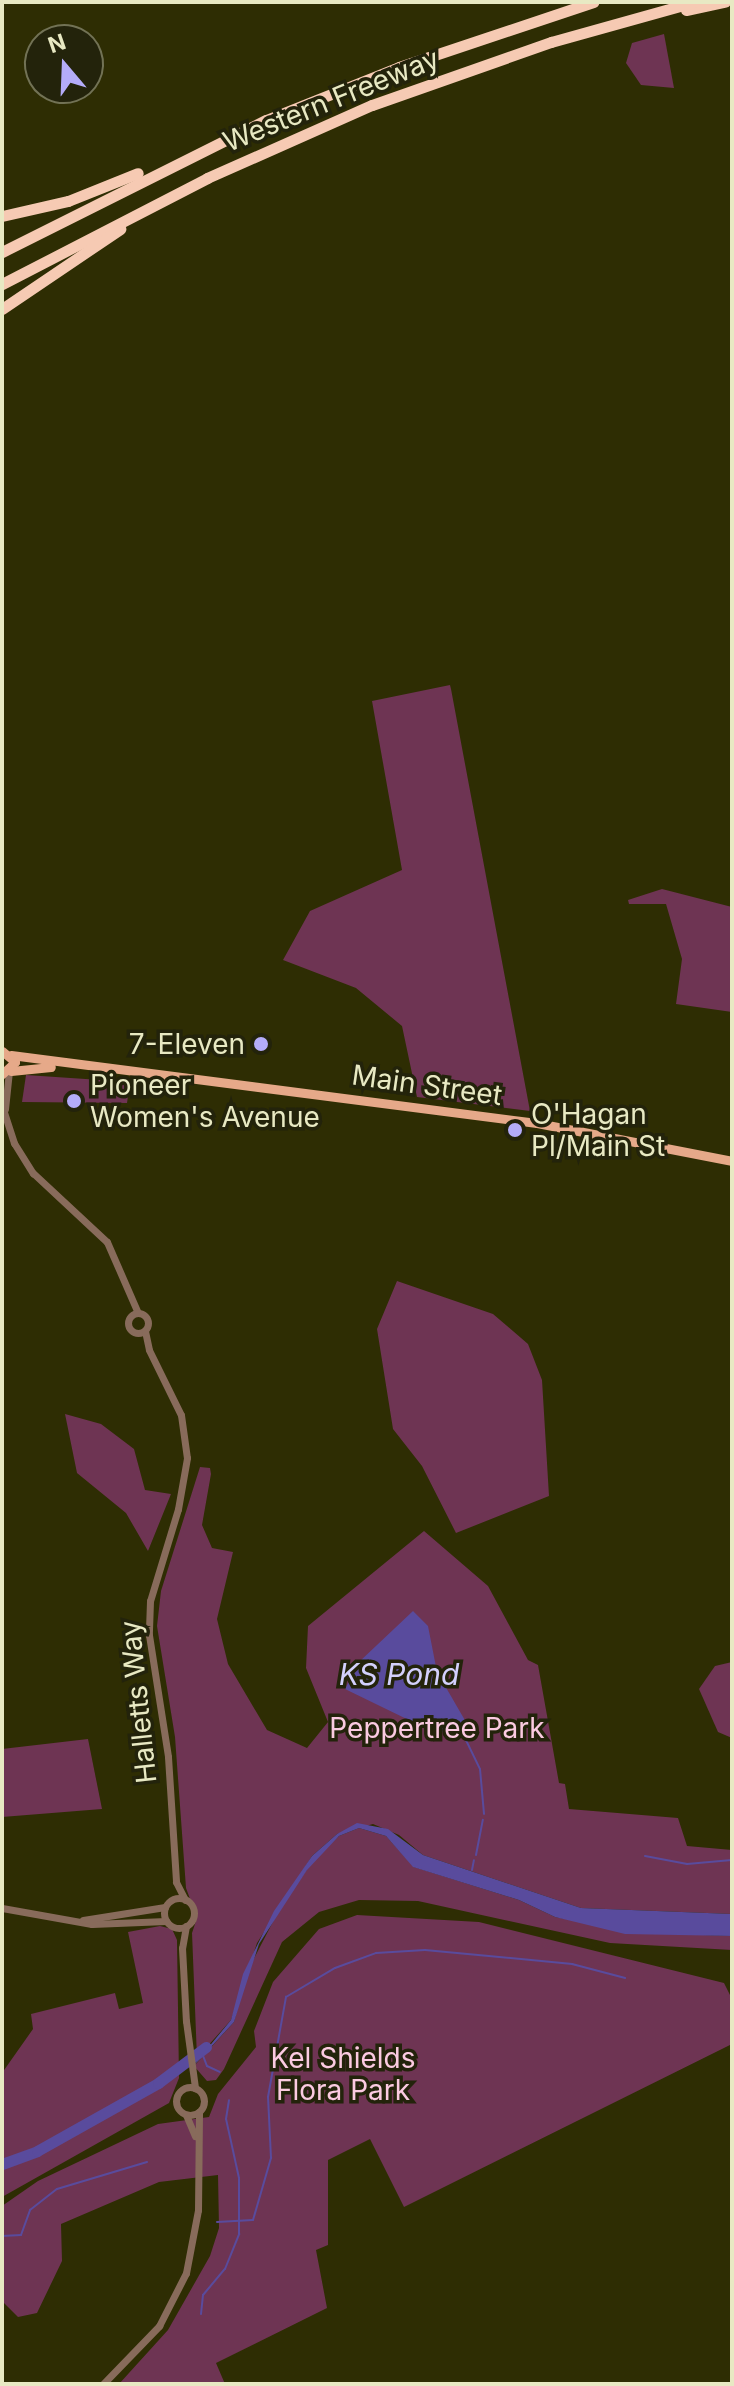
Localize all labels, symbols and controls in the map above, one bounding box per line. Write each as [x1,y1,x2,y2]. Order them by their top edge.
north arrow [24,24,104,104]
text: N [45,28,69,58]
street label: Western Freeway [218,41,444,159]
place label: 7-Eleven [129,1027,245,1061]
marker: 7-Eleven [252,1035,270,1053]
street label: Main Street [350,1058,504,1112]
place label: Pioneer Women's Avenue [90,1068,320,1134]
marker: Pioneer Women's Avenue [65,1092,83,1110]
place label: O'Hagan Pl/Main St [531,1097,665,1163]
marker: O'Hagan Pl/Main St [506,1121,524,1139]
street label: Halletts Way [113,1619,163,1785]
water label: KS Pond [339,1656,459,1692]
park label: Peppertree Park [329,1711,545,1745]
park label: Kel Shields Flora Park [270,2041,416,2107]

